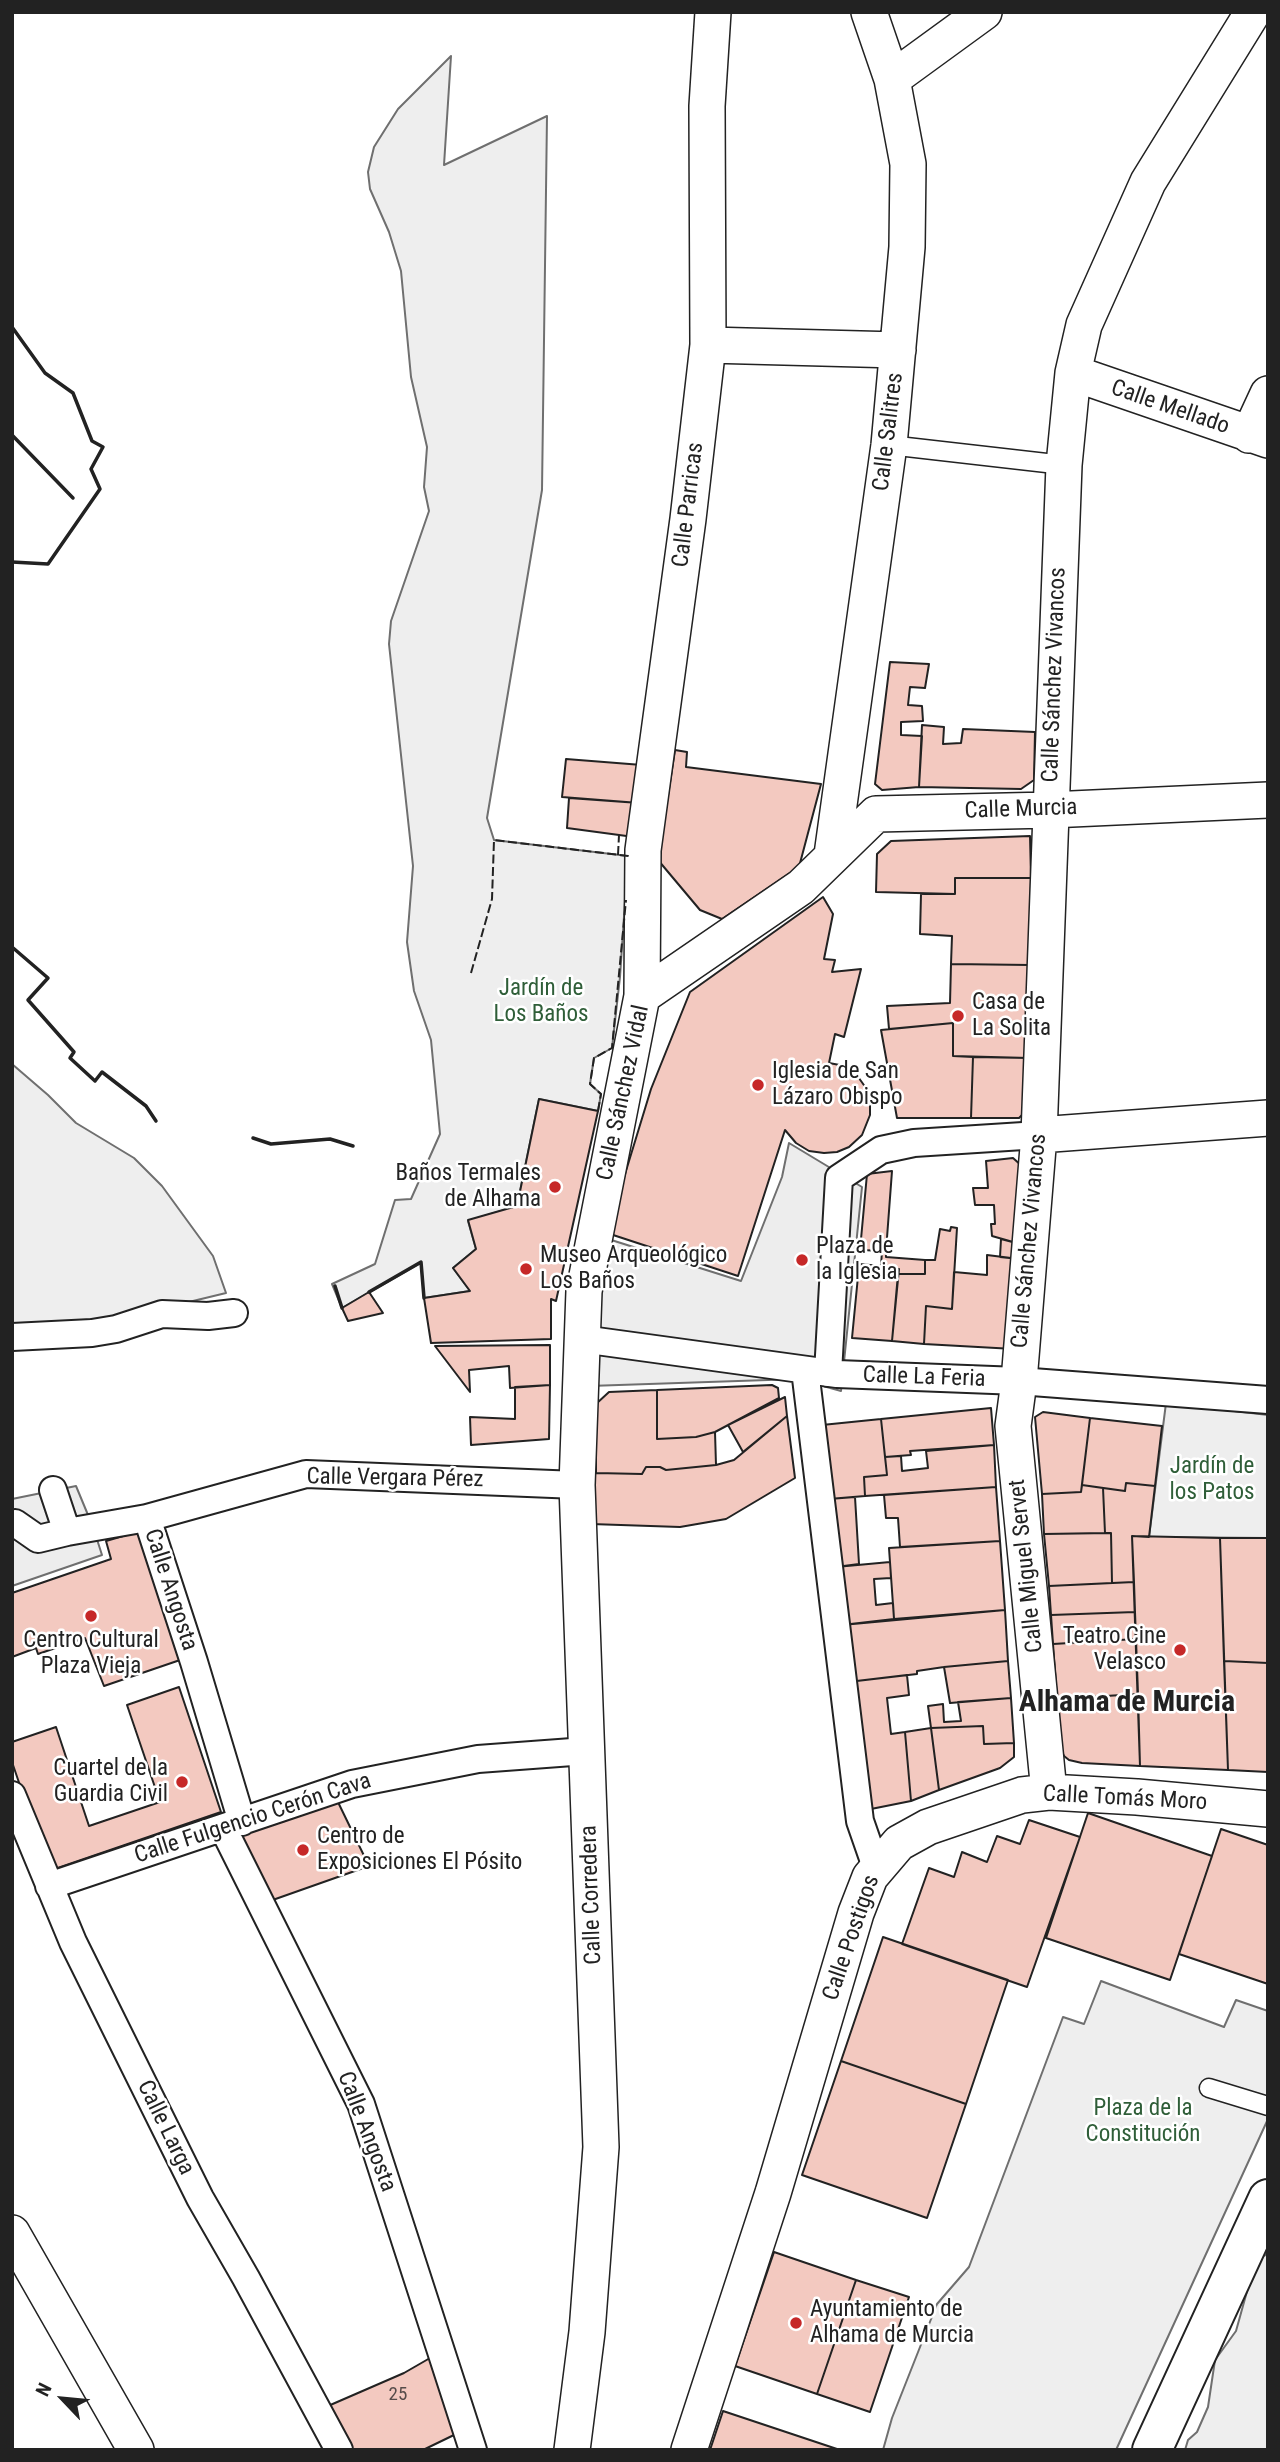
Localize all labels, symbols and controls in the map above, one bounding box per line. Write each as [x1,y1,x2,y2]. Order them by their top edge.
street label: Calle Salitres [868,371,910,493]
street label: Calle Mellado [1107,375,1233,441]
street label: Calle Parricas [668,441,710,569]
street label: Calle Sánchez Vivancos [1037,567,1073,783]
street label: Calle Murcia [964,794,1078,826]
park label: Jardín de Los Baños [494,975,588,1029]
place label: Casa de La Solita [972,989,1051,1043]
street label: Calle Sánchez Vidal [592,1003,656,1183]
marker: Casa de La Solita [950,1008,966,1024]
place label: Iglesia de San Lázaro Obispo [772,1058,902,1112]
marker: Iglesia de San Lázaro Obispo [750,1077,766,1093]
street label: Calle Sánchez Vivancos [1007,1133,1053,1349]
place label: Baños Termales de Alhama [395,1160,541,1214]
marker: Baños Termales de Alhama [547,1179,563,1195]
place label: Plaza de la Iglesia [816,1233,898,1287]
place label: Museo Arqueológico Los Baños [540,1242,727,1296]
marker: Plaza de la Iglesia [794,1252,810,1268]
marker: Museo Arqueológico Los Baños [518,1261,534,1277]
street label: Calle La Feria [862,1362,986,1394]
park label: Jardín de los Patos [1170,1453,1254,1507]
street label: Calle Vergara Pérez [306,1464,484,1494]
street label: Calle Miguel Servet [1004,1478,1050,1654]
street label: Calle Angosta [137,1526,203,1654]
marker: Centro Cultural Plaza Vieja [83,1608,99,1624]
place label: Teatro Cine Velasco [1063,1623,1166,1677]
place label: Centro Cultural Plaza Vieja [23,1627,159,1681]
marker: Teatro Cine Velasco [1172,1642,1188,1658]
district label: Alhama de Murcia [1019,1685,1235,1721]
place label: Cuartel de la Guardia Civil [53,1755,168,1809]
street label: Calle Fulgencio Cerón Cava [131,1768,375,1870]
marker: Cuartel de la Guardia Civil [174,1774,190,1790]
street label: Calle Tomás Moro [1042,1781,1208,1817]
place label: Centro de Exposiciones El Pósito [317,1823,522,1877]
street label: Calle Corredera [576,1825,608,1965]
marker: Centro de Exposiciones El Pósito [295,1842,311,1858]
street label: Calle Postigos [818,1872,886,2004]
street label: Calle Angosta [330,2068,402,2196]
street label: Calle Larga [130,2076,200,2180]
park label: Plaza de la Constitución [1086,2095,1200,2149]
place label: Ayuntamiento de Alhama de Murcia [810,2296,974,2350]
marker: Ayuntamiento de Alhama de Murcia [788,2315,804,2331]
north arrow [28,2364,98,2434]
text: N [31,2379,57,2400]
house number: 25 [389,2384,407,2406]

